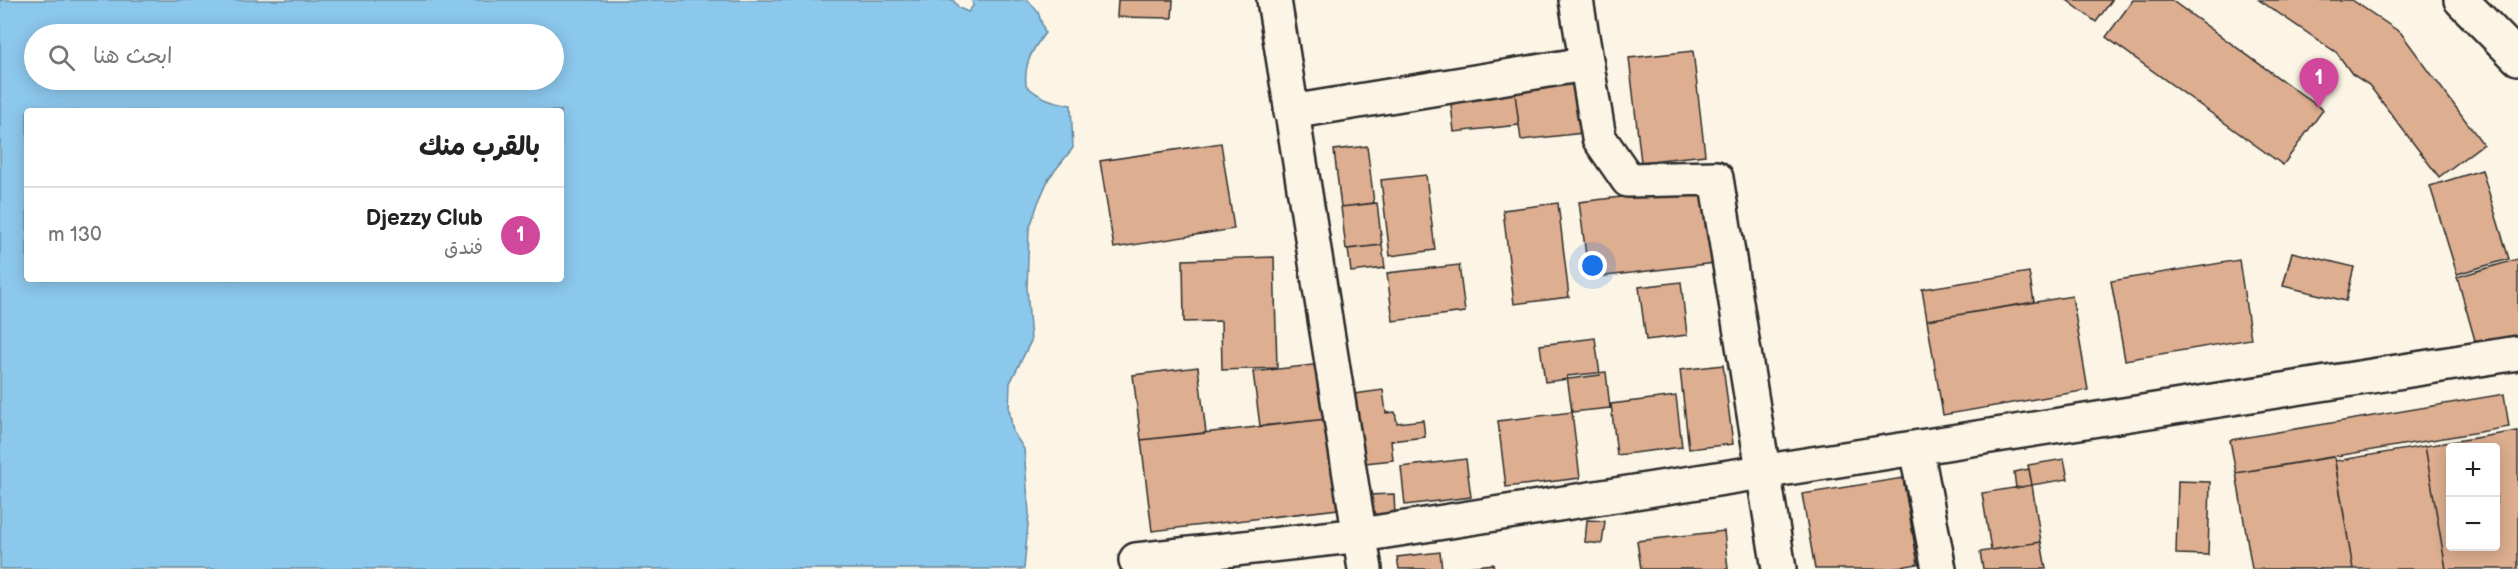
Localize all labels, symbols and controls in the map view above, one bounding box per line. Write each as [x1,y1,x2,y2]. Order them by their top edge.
search box [24,24,564,90]
icon: search [45,41,78,74]
text: ابحث هنا [93,43,173,70]
pin: 1 [2300,58,2338,108]
text: بالقرب منك [419,132,540,163]
text: Djezzy Club [366,205,483,232]
text: 130 m [48,223,102,247]
text: 1 [516,223,525,247]
text: فندق [444,236,483,260]
your location [1578,251,1607,280]
map controls [2446,443,2500,551]
button: + [2446,443,2500,497]
button: − [2446,497,2500,551]

